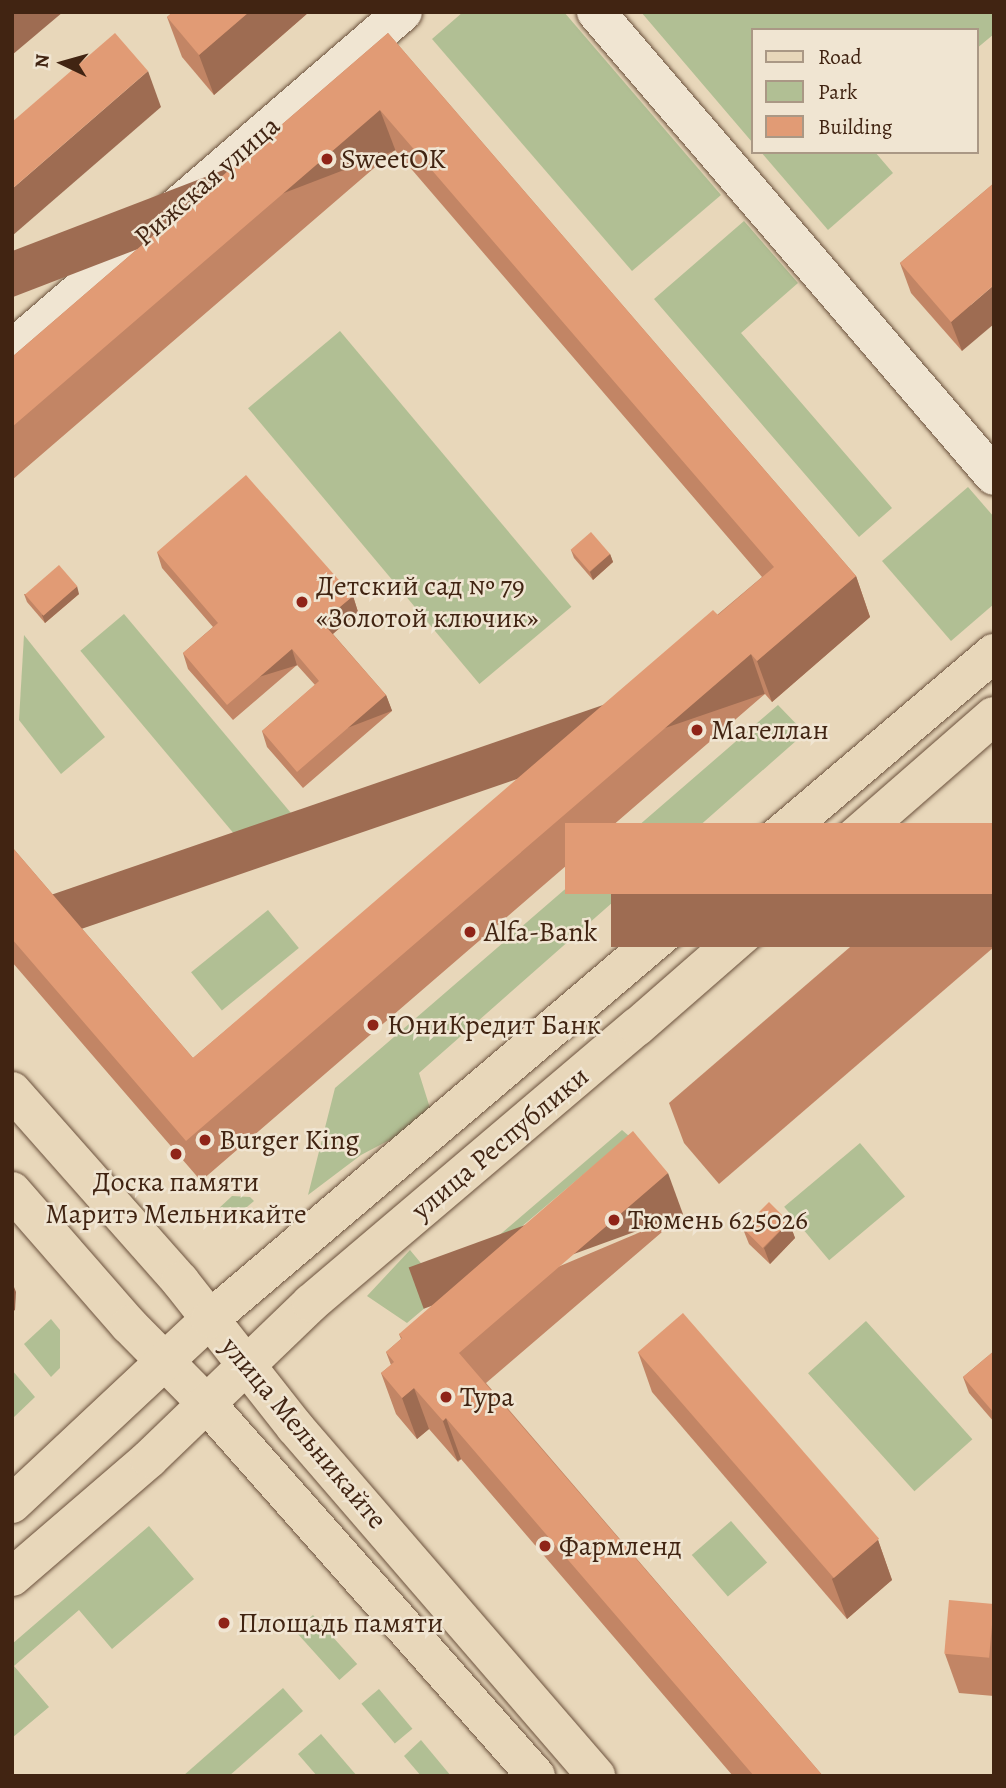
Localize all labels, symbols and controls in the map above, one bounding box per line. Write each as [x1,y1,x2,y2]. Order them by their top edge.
north arrow [28,28,98,98]
legend [750,28,978,154]
text: Road [818,43,862,71]
text: N [29,53,56,69]
text: Park [818,78,857,106]
street label: Рижская улица [127,109,287,253]
text: Building [818,113,892,141]
place label: SweetOK [341,142,446,176]
marker: SweetOK [319,151,335,167]
place label: Детский сад № 79 «Золотой ключик» [316,569,539,635]
marker: Детский сад № 79 «Золотой ключик» [294,594,310,610]
place label: Магеллан [711,713,829,747]
marker: Магеллан [689,722,705,738]
place label: Alfa-Bank [484,915,597,949]
marker: Alfa-Bank [462,924,478,940]
place label: ЮниКредит Банк [387,1008,601,1042]
marker: ЮниКредит Банк [365,1017,381,1033]
street label: улица Республики [405,1059,595,1227]
place label: Burger King [219,1123,359,1157]
marker: Burger King [197,1132,213,1148]
marker: Доска памяти Маритэ Мельникайте [168,1146,184,1162]
place label: Доска памяти Маритэ Мельникайте [45,1165,307,1231]
place label: Тюмень 625026 [628,1203,808,1237]
marker: Тюмень 625026 [606,1212,622,1228]
street label: улица Мельникайте [214,1330,394,1536]
place label: Тура [460,1380,514,1414]
marker: Тура [438,1389,454,1405]
place label: Фармленд [559,1529,682,1563]
marker: Фармленд [537,1538,553,1554]
place label: Площадь памяти [238,1606,443,1640]
marker: Площадь памяти [216,1615,232,1631]

